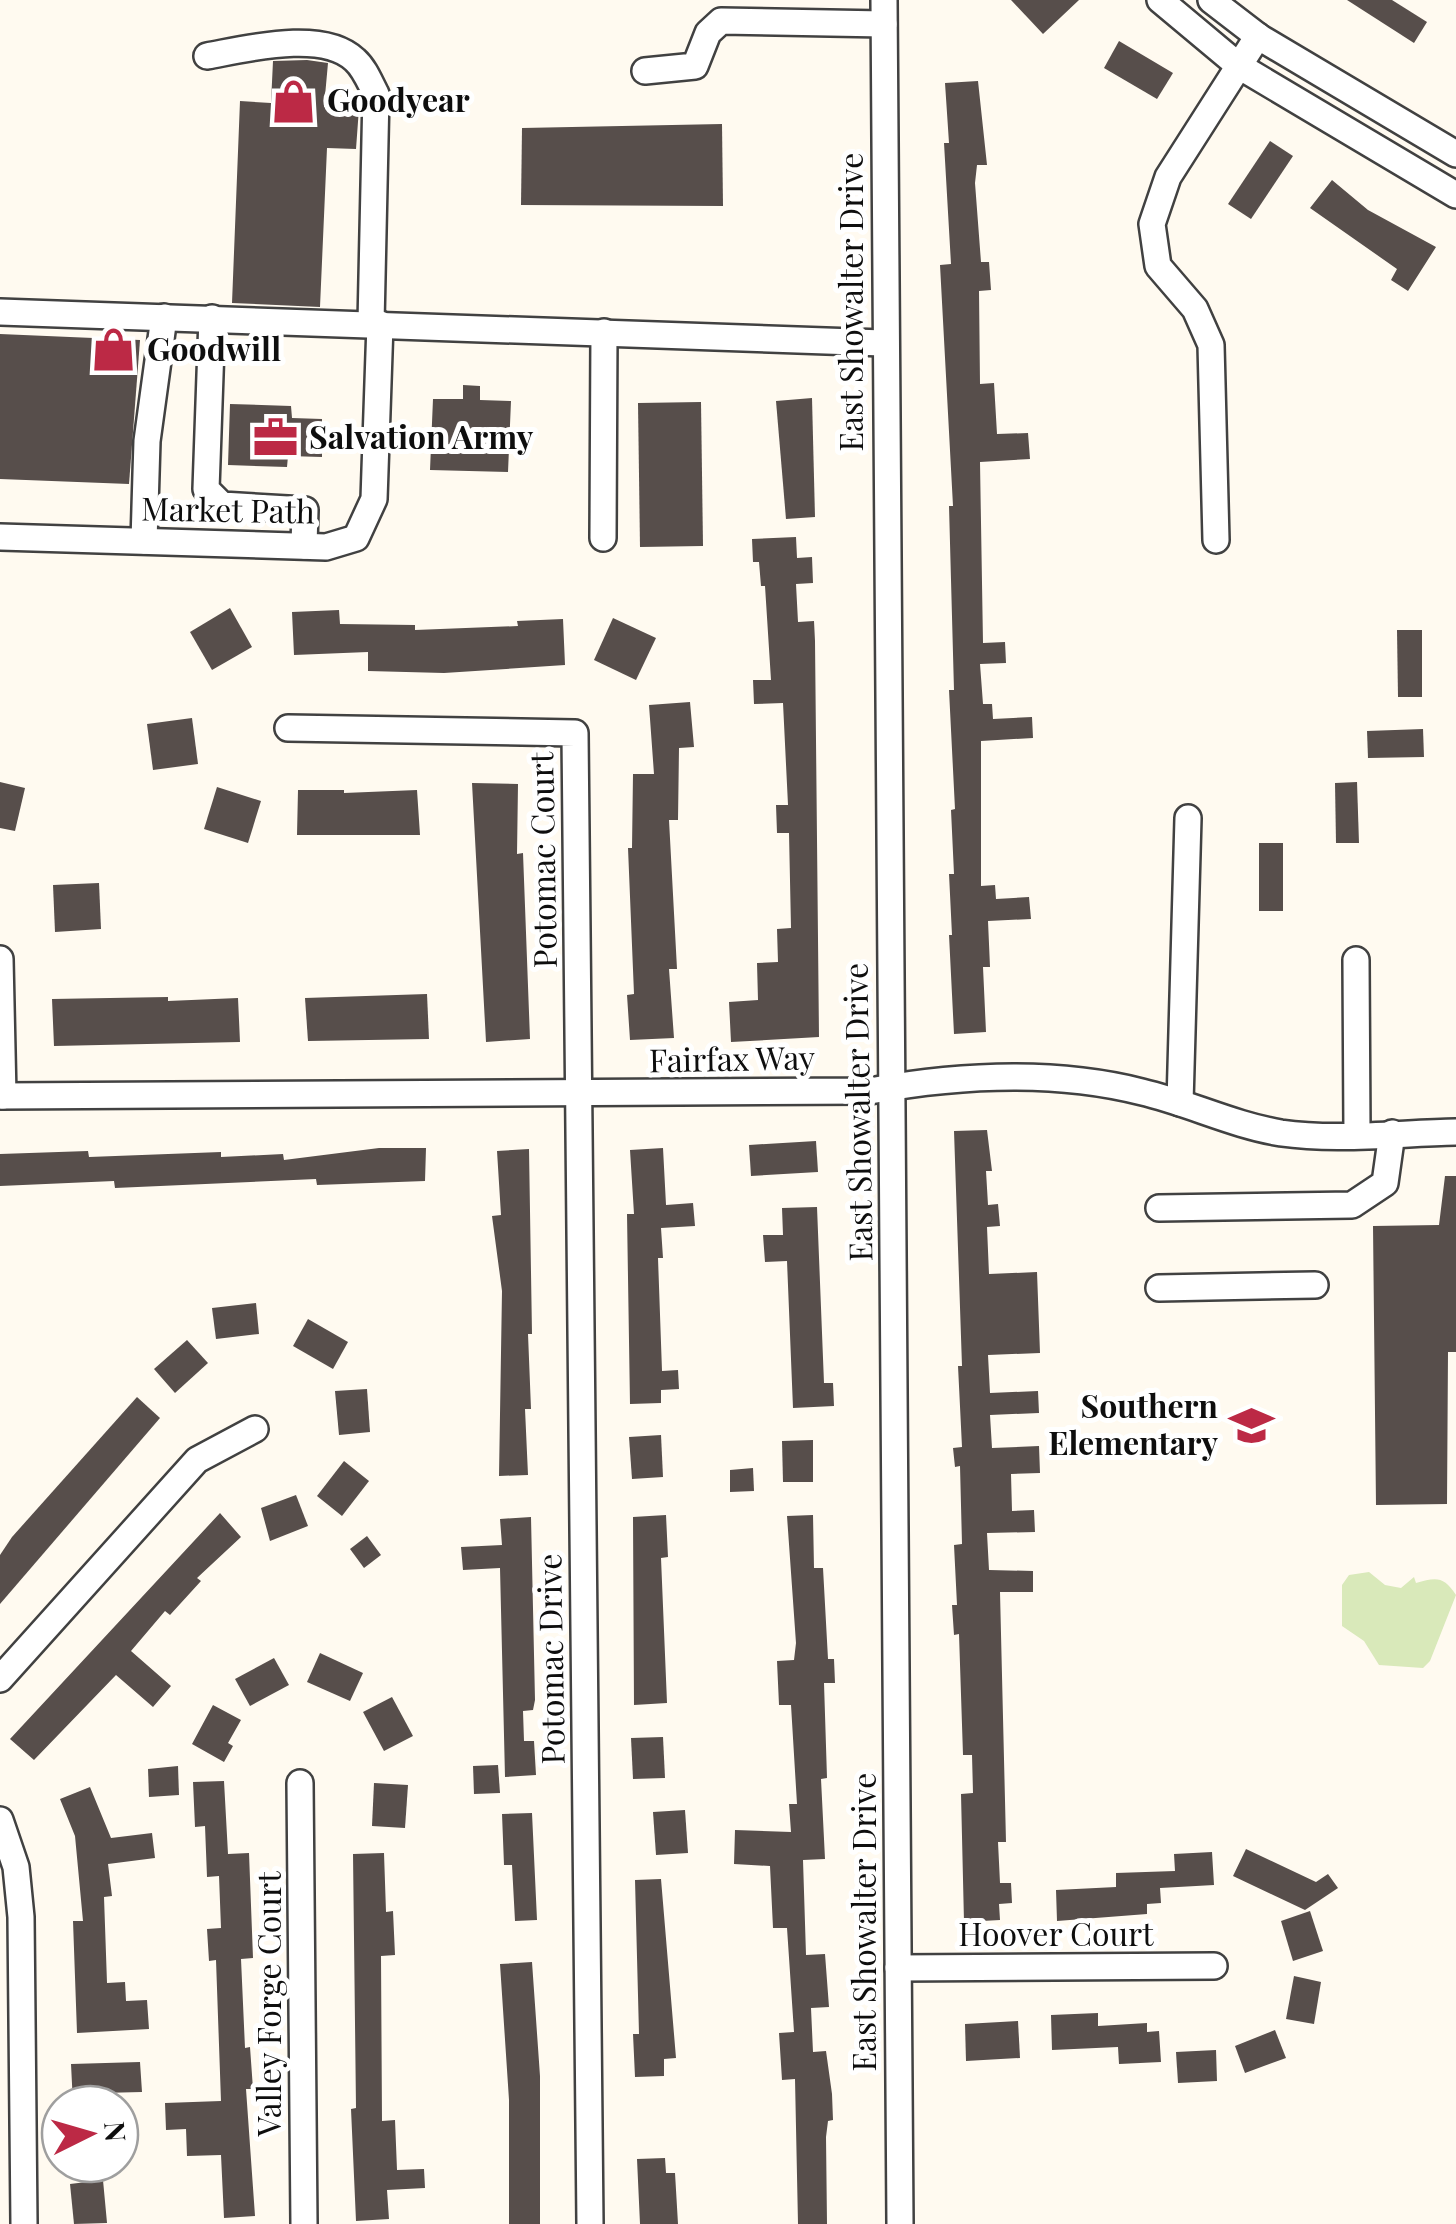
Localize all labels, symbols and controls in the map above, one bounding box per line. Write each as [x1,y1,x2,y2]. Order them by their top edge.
shop icon: Goodyear [270,77,318,125]
place label: Goodyear [327,77,470,120]
street label: East Showalter Drive [828,153,871,451]
shop icon: Goodwill [90,326,138,374]
place label: Goodwill [147,326,281,369]
office icon: Salvation Army [252,414,300,462]
place label: Salvation Army [309,414,534,457]
street label: Market Path [141,485,315,532]
street label: Potomac Court [518,751,565,969]
street label: East Showalter Drive [832,962,881,1262]
street label: Fairfax Way [649,1035,815,1080]
place label: Southern Elementary [1048,1383,1218,1463]
school or university icon: Southern Elementary [1227,1401,1275,1449]
street label: Potomac Drive [526,1553,573,1765]
street label: East Showalter Drive [841,1773,884,2071]
street label: Valley Forge Court [246,1871,289,2137]
street label: Hoover Court [958,1911,1154,1954]
north arrow [40,2084,140,2184]
text: N [97,2120,136,2143]

